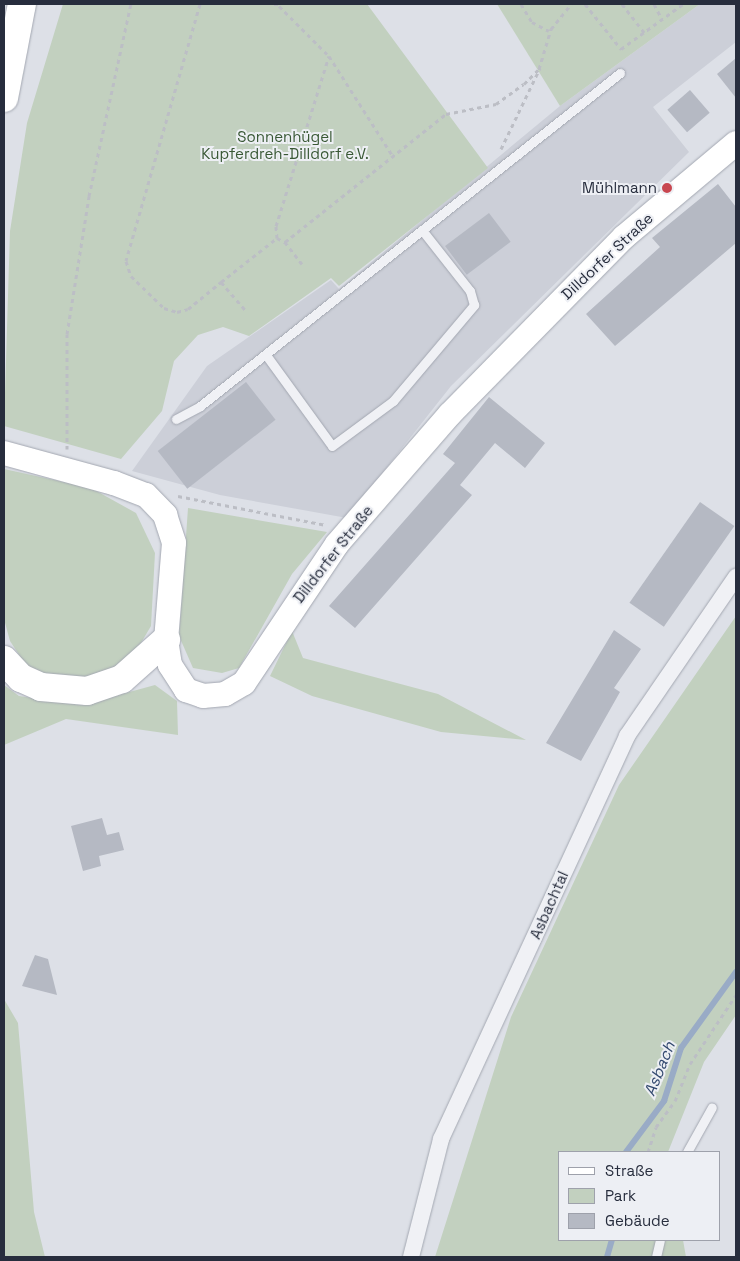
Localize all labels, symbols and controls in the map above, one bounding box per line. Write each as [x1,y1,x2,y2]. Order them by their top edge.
park label: Sonnenhügel Kupferdreh-Dilldorf e.V. [201,127,369,162]
place label: Mühlmann [582,179,657,197]
marker: Mühlmann [661,182,673,194]
street label: Dilldorfer Straße [557,209,657,303]
street label: Dilldorfer Straße [289,502,377,606]
street label: Asbachtal [526,868,572,942]
water label: Asbach [640,1039,680,1099]
legend [558,1151,720,1241]
text: Straße [605,1161,653,1180]
text: Park [605,1186,636,1205]
text: Gebäude [605,1211,670,1230]

